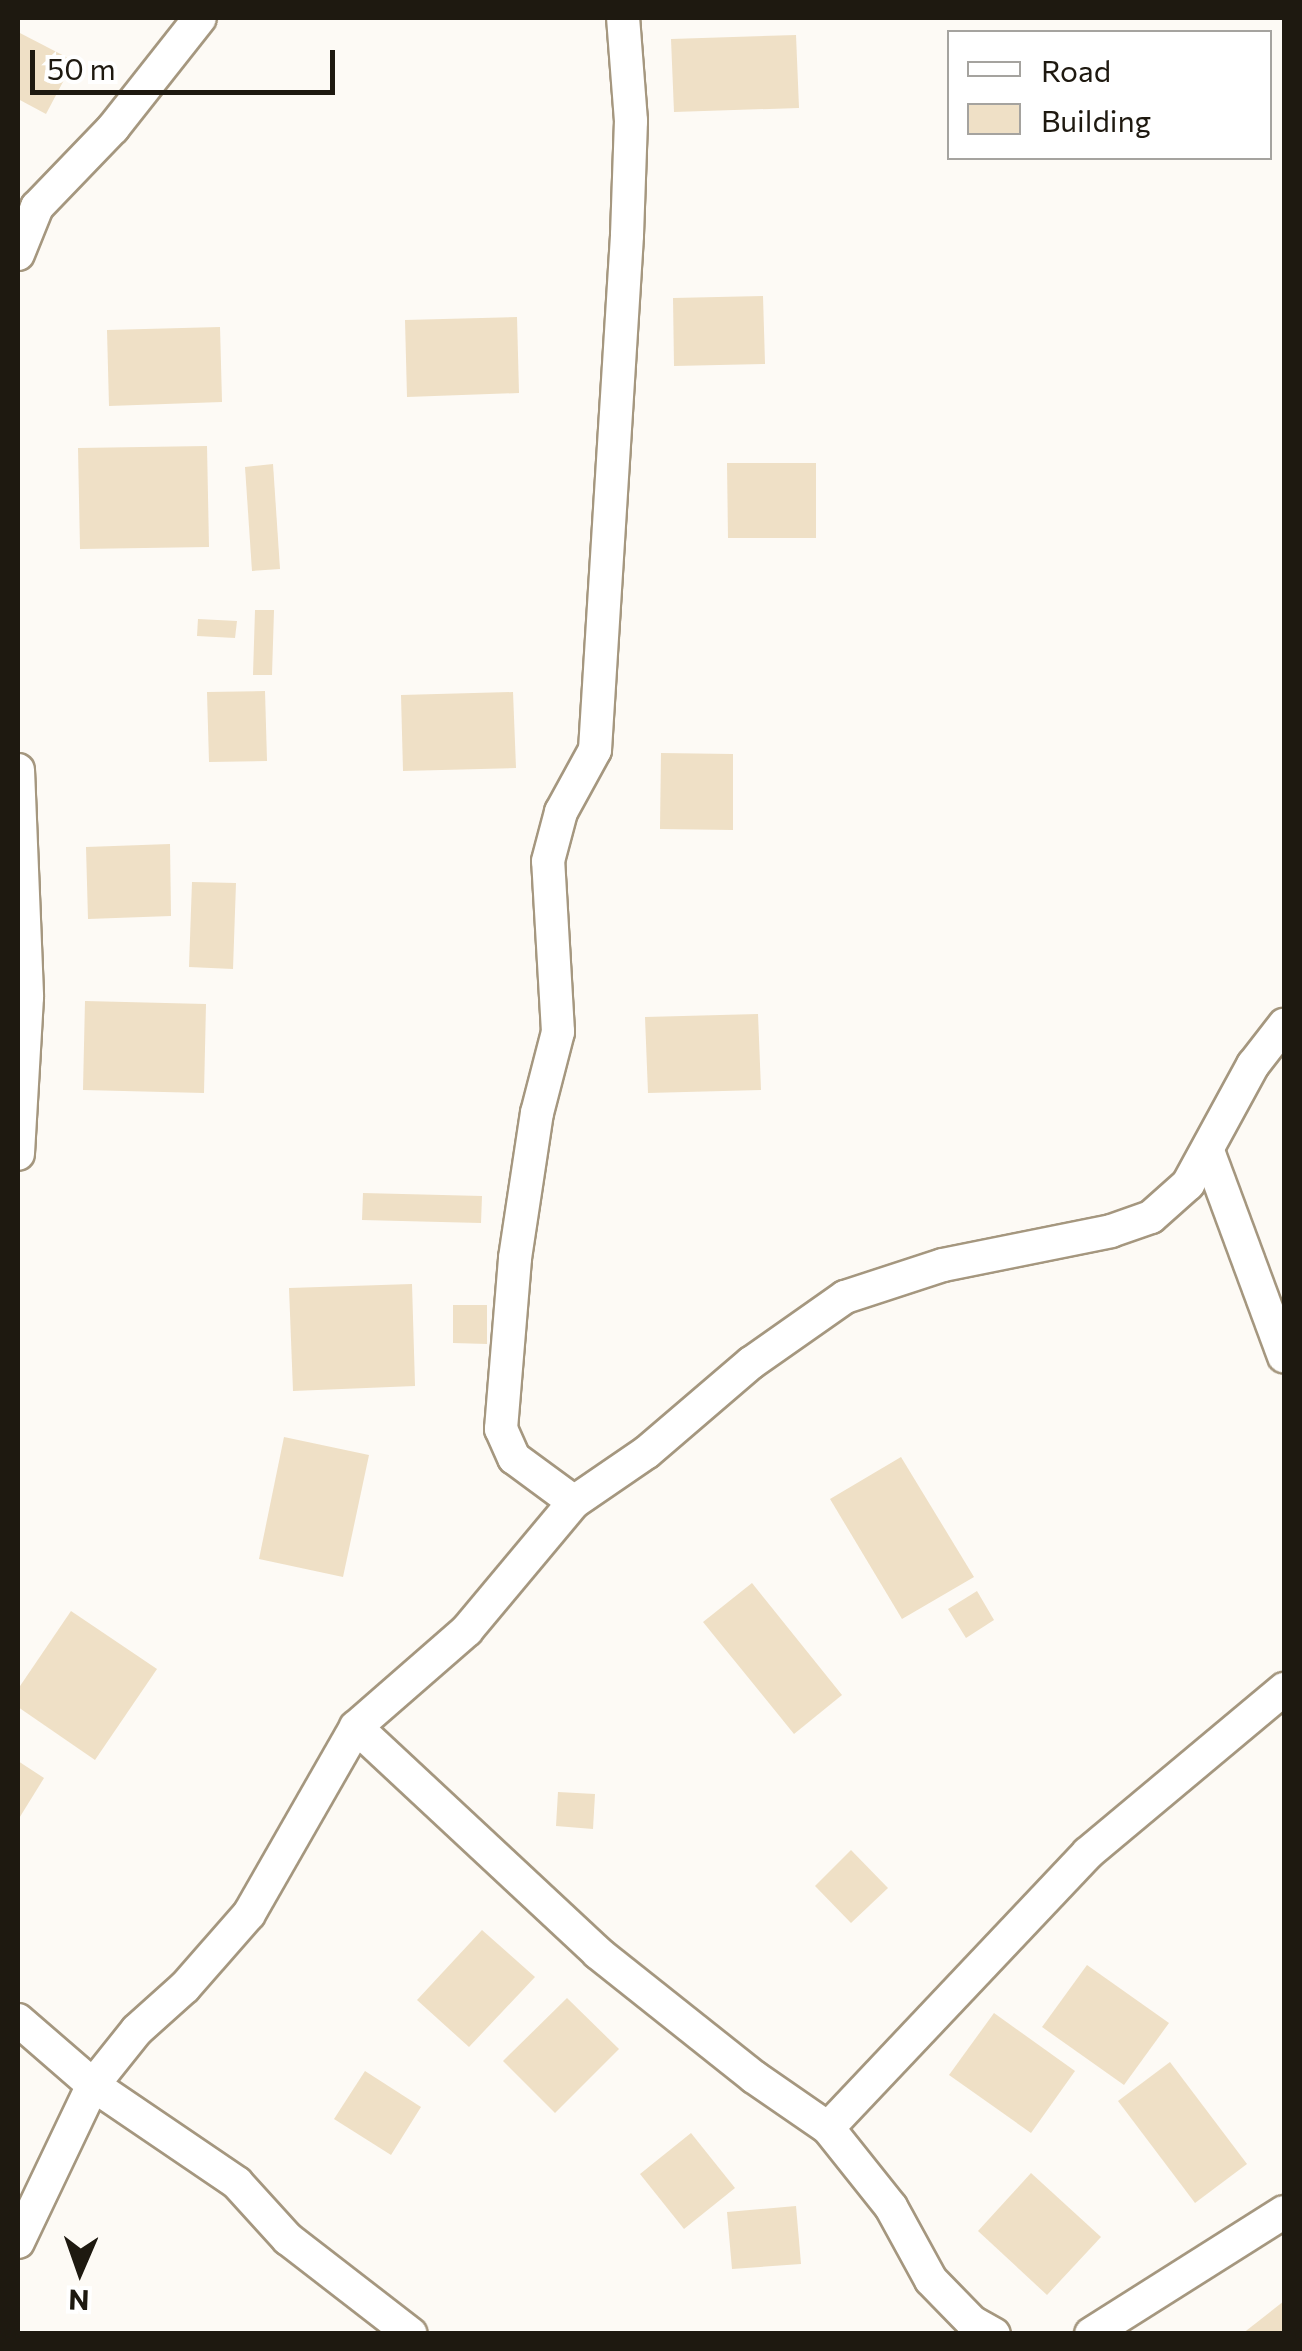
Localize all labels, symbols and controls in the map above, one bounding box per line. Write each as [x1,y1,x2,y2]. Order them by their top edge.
scale bar [35,30,340,92]
legend [947,30,1272,160]
text: 50 m [47,49,116,86]
text: Road [1041,51,1111,88]
text: Building [1041,101,1151,138]
north arrow [30,2221,130,2321]
text: N [68,2284,90,2318]

